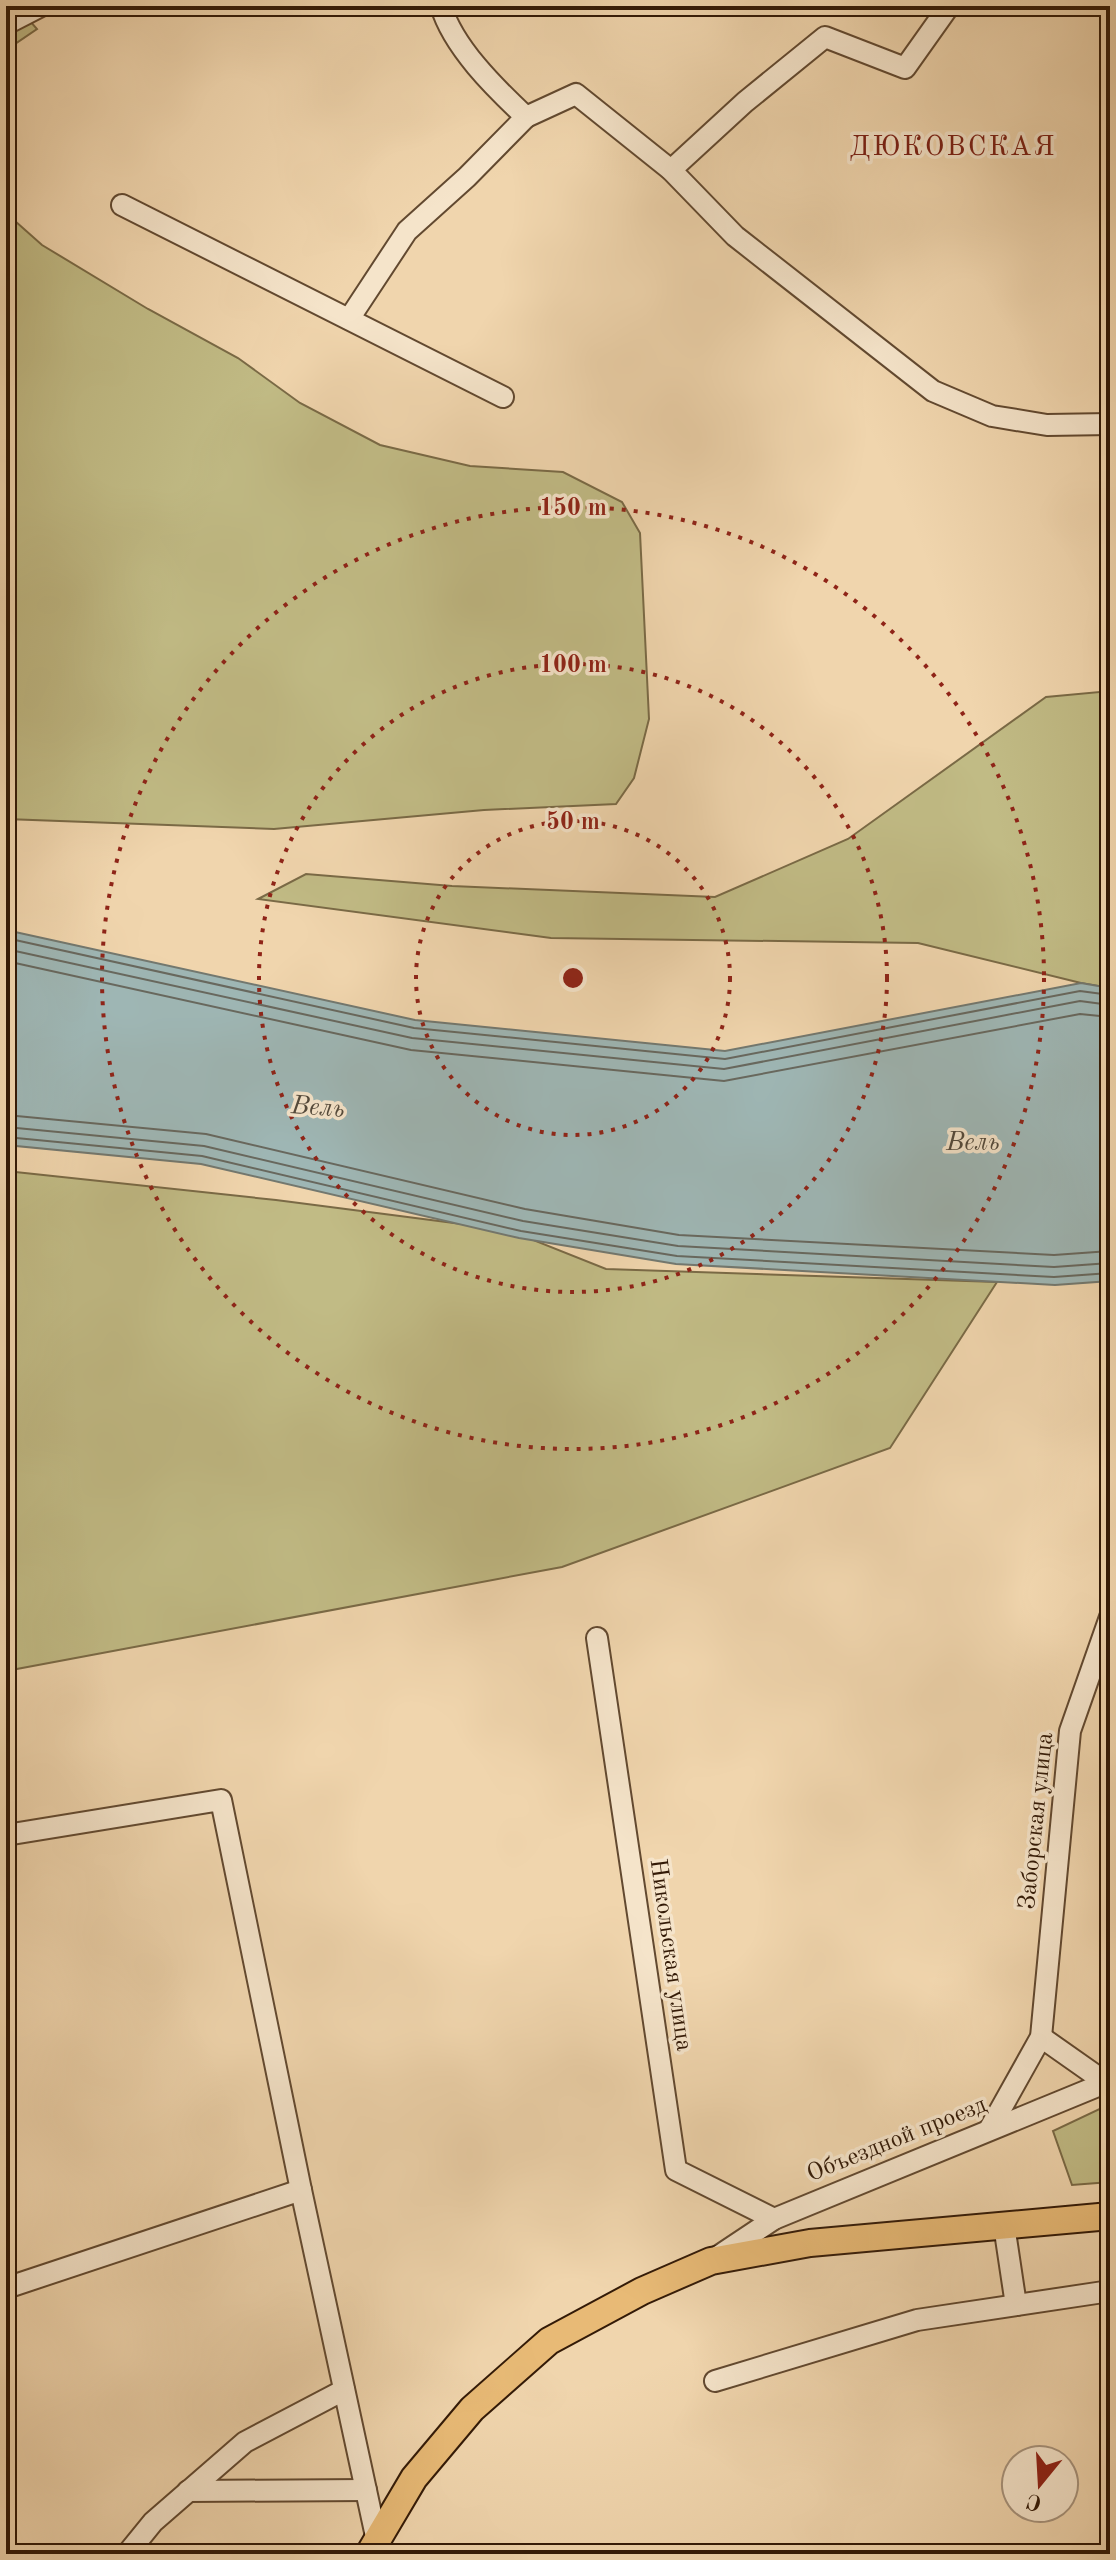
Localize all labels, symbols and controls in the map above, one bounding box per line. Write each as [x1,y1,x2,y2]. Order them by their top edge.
district label: ДЮКОВСКАЯ [850,134,1056,162]
text: 150 m [539,496,607,521]
text: 100 m [539,654,607,678]
text: 50 m [546,810,600,835]
centre of rings [559,964,587,992]
water label: Вель [289,1093,346,1123]
water label: Вель [945,1130,1000,1156]
street label: Заборская улица [1016,1731,1058,1911]
street label: Никольская улица [645,1857,695,2053]
street label: Объездной проезд [804,2093,990,2187]
north arrow [1000,2444,1080,2524]
text: С [1024,2488,1045,2514]

